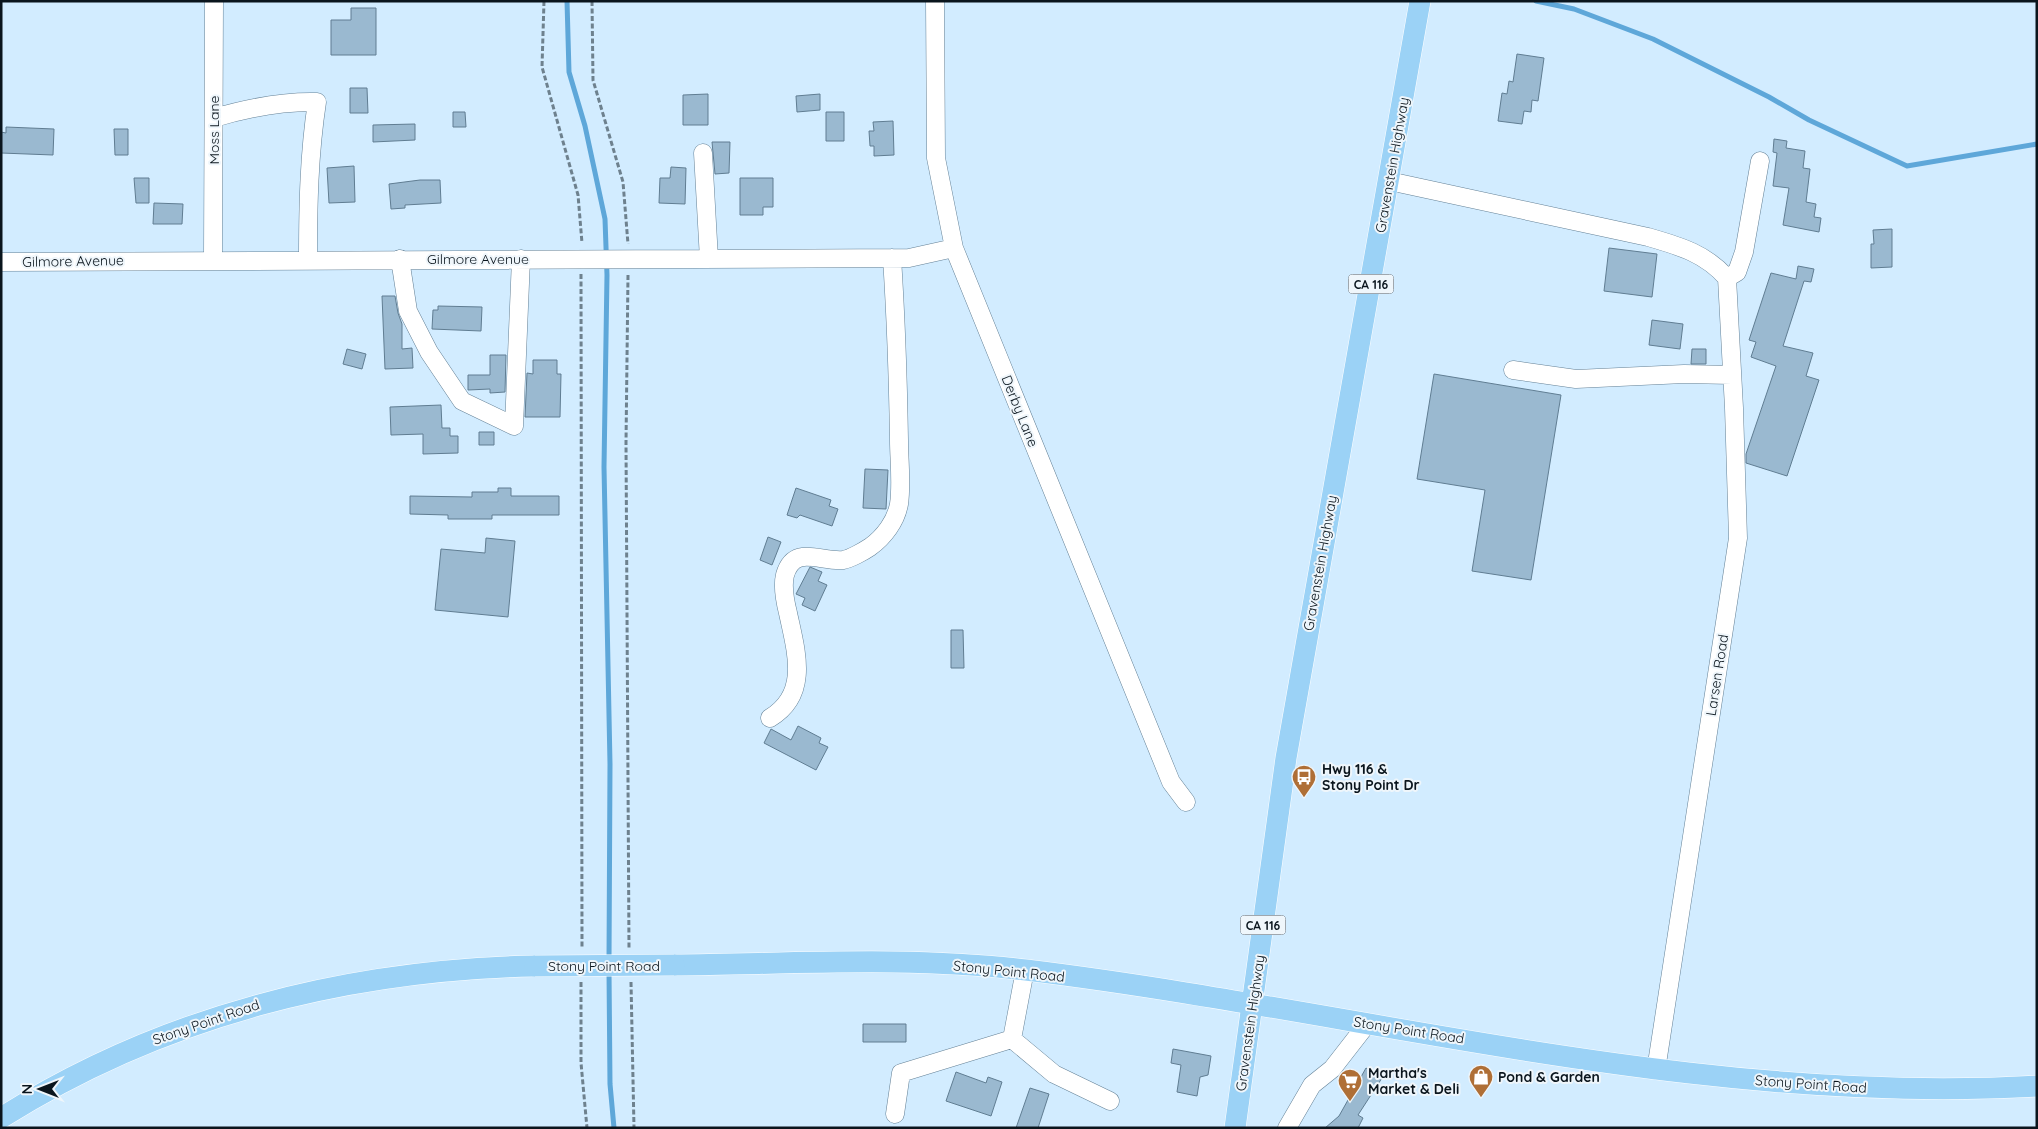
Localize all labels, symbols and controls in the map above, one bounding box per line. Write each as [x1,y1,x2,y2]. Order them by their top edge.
street label: Moss Lane [205,95,223,164]
street label: Gravenstein Highway [1371,96,1413,234]
street label: Gilmore Avenue [427,250,529,268]
street label: Gilmore Avenue [22,251,124,271]
road number: CA 116 [1348,274,1394,294]
street label: Derby Lane [997,373,1043,450]
street label: Gravenstein Highway [1299,494,1341,632]
street label: Larsen Road [1702,633,1732,717]
place label: Hwy 116 & Stony Point Dr [1322,760,1420,794]
bus stop icon: Hwy 116 & Stony Point Dr [1291,764,1317,798]
road number: CA 116 [1240,916,1286,934]
street label: Gravenstein Highway [1232,954,1268,1092]
street label: Stony Point Road [952,956,1066,986]
street label: Stony Point Road [548,957,660,975]
street label: Stony Point Road [150,995,262,1049]
street label: Stony Point Road [1352,1012,1466,1048]
north arrow [15,1064,65,1114]
place label: Martha's Market & Deli [1368,1064,1459,1098]
shop icon: Pond & Garden [1468,1064,1494,1098]
supermarket icon: Martha's Market & Deli [1337,1068,1363,1102]
place label: Pond & Garden [1498,1068,1600,1086]
street label: Stony Point Road [1755,1071,1867,1097]
text: N [18,1084,36,1094]

